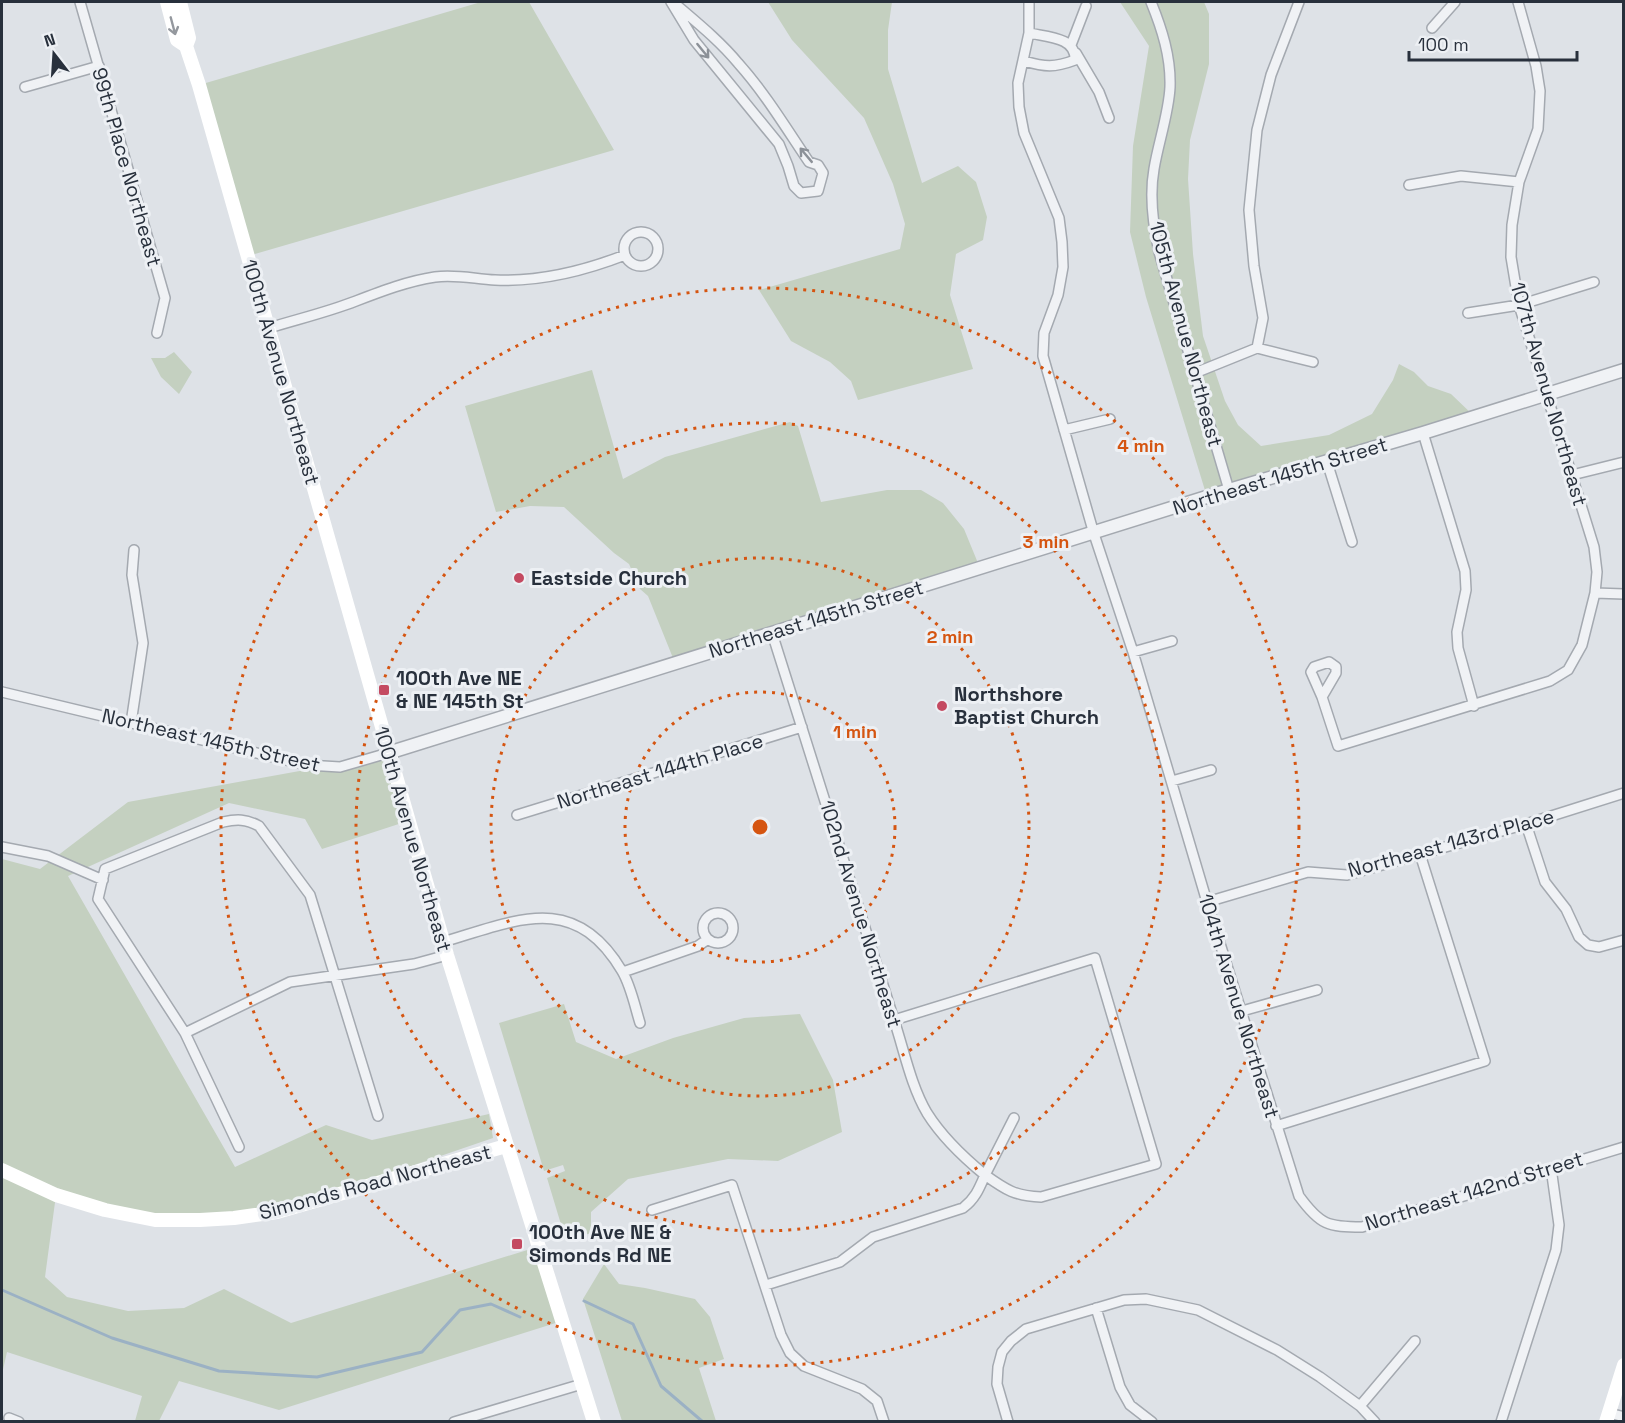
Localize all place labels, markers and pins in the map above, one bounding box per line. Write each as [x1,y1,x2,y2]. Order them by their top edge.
place label: Eastside Church [531,565,687,591]
marker: Eastside Church [512,571,526,585]
place label: 100th Ave NE & NE 145th St [396,665,524,714]
place label: Northshore Baptist Church [954,681,1099,730]
marker: 100th Ave NE & NE 145th St [377,683,391,697]
marker: Northshore Baptist Church [935,699,949,713]
centre of rings [750,817,770,837]
place label: 100th Ave NE & Simonds Rd NE [529,1219,672,1268]
marker: 100th Ave NE & Simonds Rd NE [510,1237,524,1251]

